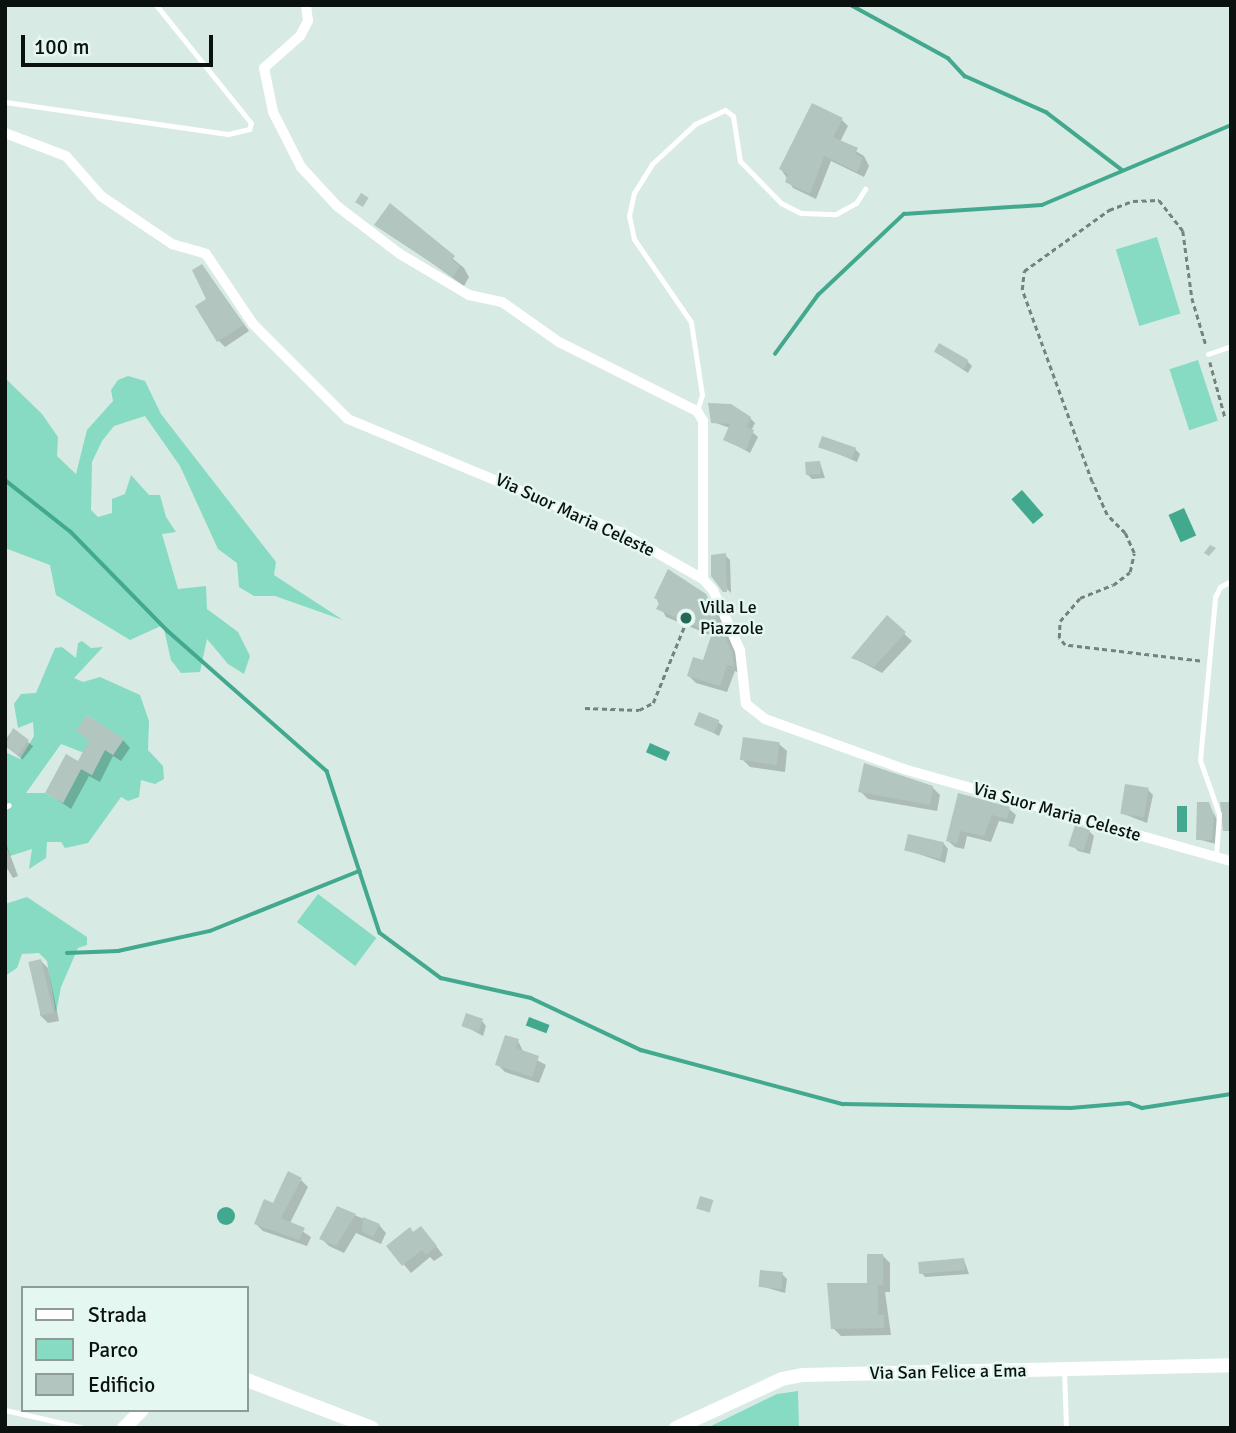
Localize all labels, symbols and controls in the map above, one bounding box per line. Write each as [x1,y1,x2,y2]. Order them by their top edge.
scale bar [24,21,217,65]
text: 100 m [34,34,89,60]
street label: Via Suor Maria Celeste [492,469,658,561]
place label: Villa Le Piazzole [700,597,764,640]
marker: Villa Le Piazzole [678,610,694,626]
street label: Via Suor Maria Celeste [971,778,1143,846]
legend [21,1286,248,1412]
text: Strada [88,1302,147,1328]
text: Parco [88,1337,138,1363]
street label: Via San Felice a Ema [869,1360,1027,1384]
text: Edificio [88,1372,155,1398]

